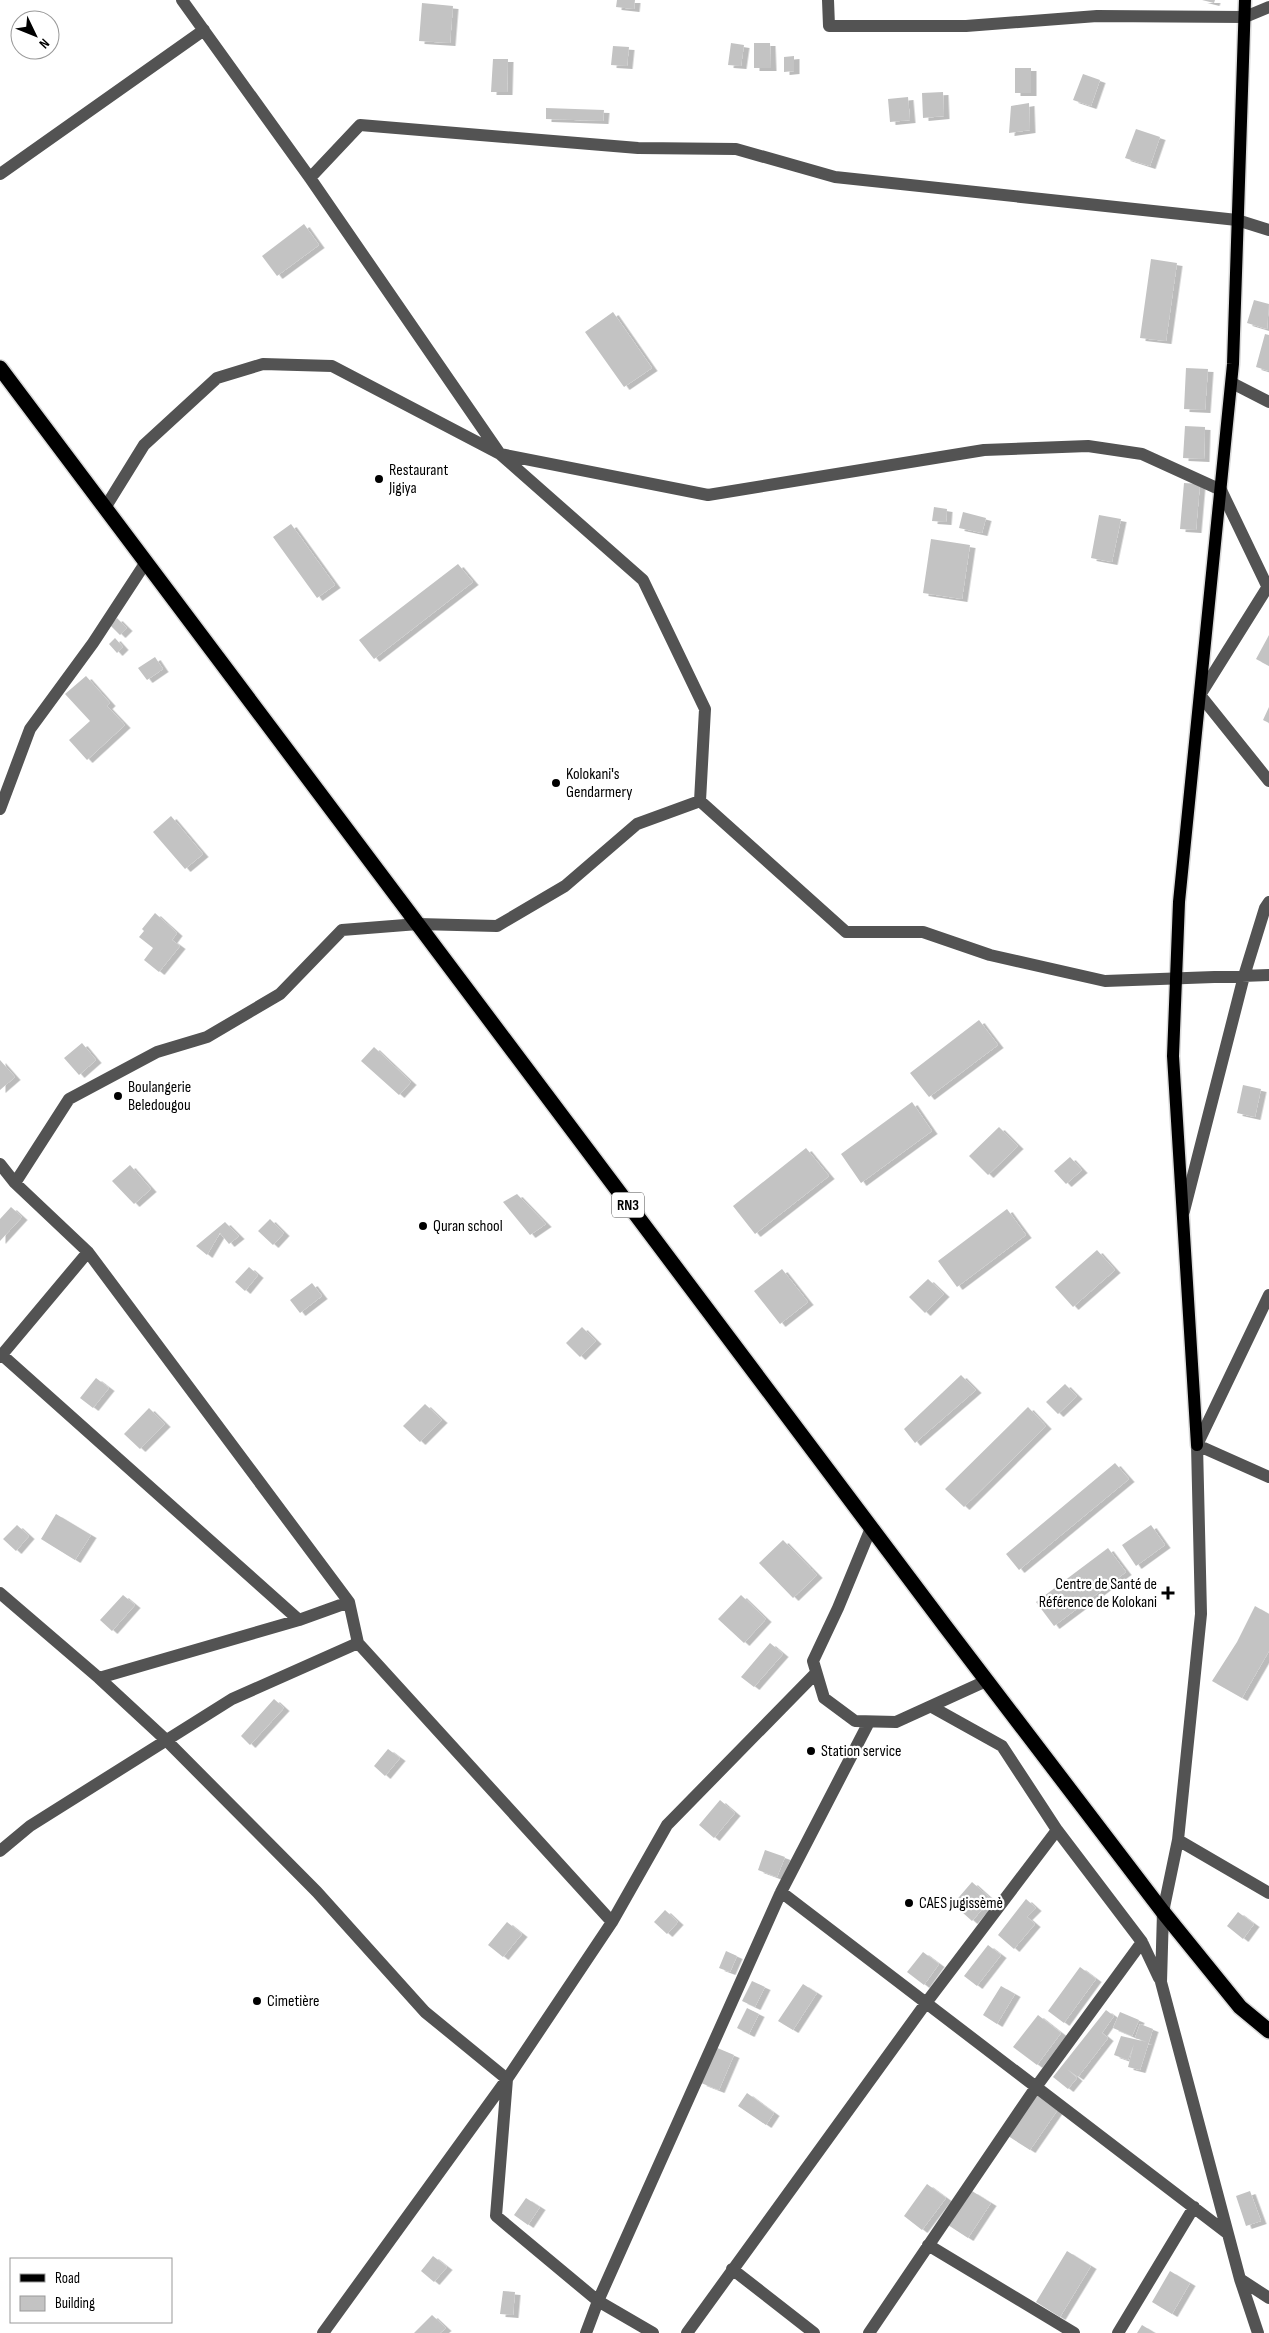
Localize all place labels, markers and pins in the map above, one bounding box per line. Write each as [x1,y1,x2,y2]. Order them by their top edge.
place label: Restaurant Jigiya [388,461,448,498]
marker: Restaurant Jigiya [373,473,385,485]
place label: Kolokani's Gendarmery [566,765,632,802]
marker: Kolokani's Gendarmery [550,777,562,789]
place label: Boulangerie Beledougou [128,1078,191,1115]
marker: Boulangerie Beledougou [112,1090,124,1102]
place label: Quran school [433,1217,503,1236]
marker: Quran school [417,1220,429,1232]
place label: Centre de Santé de Référence de Kolokani [1039,1575,1157,1612]
marker: Centre de Santé de Référence de Kolokani [1161,1586,1175,1600]
place label: Station service [821,1742,902,1761]
marker: Station service [805,1745,817,1757]
place label: CAES jugissèmè [919,1894,1003,1913]
marker: CAES jugissèmè [903,1897,915,1909]
place label: Cimetière [267,1992,319,2011]
marker: Cimetière [251,1995,263,2007]

